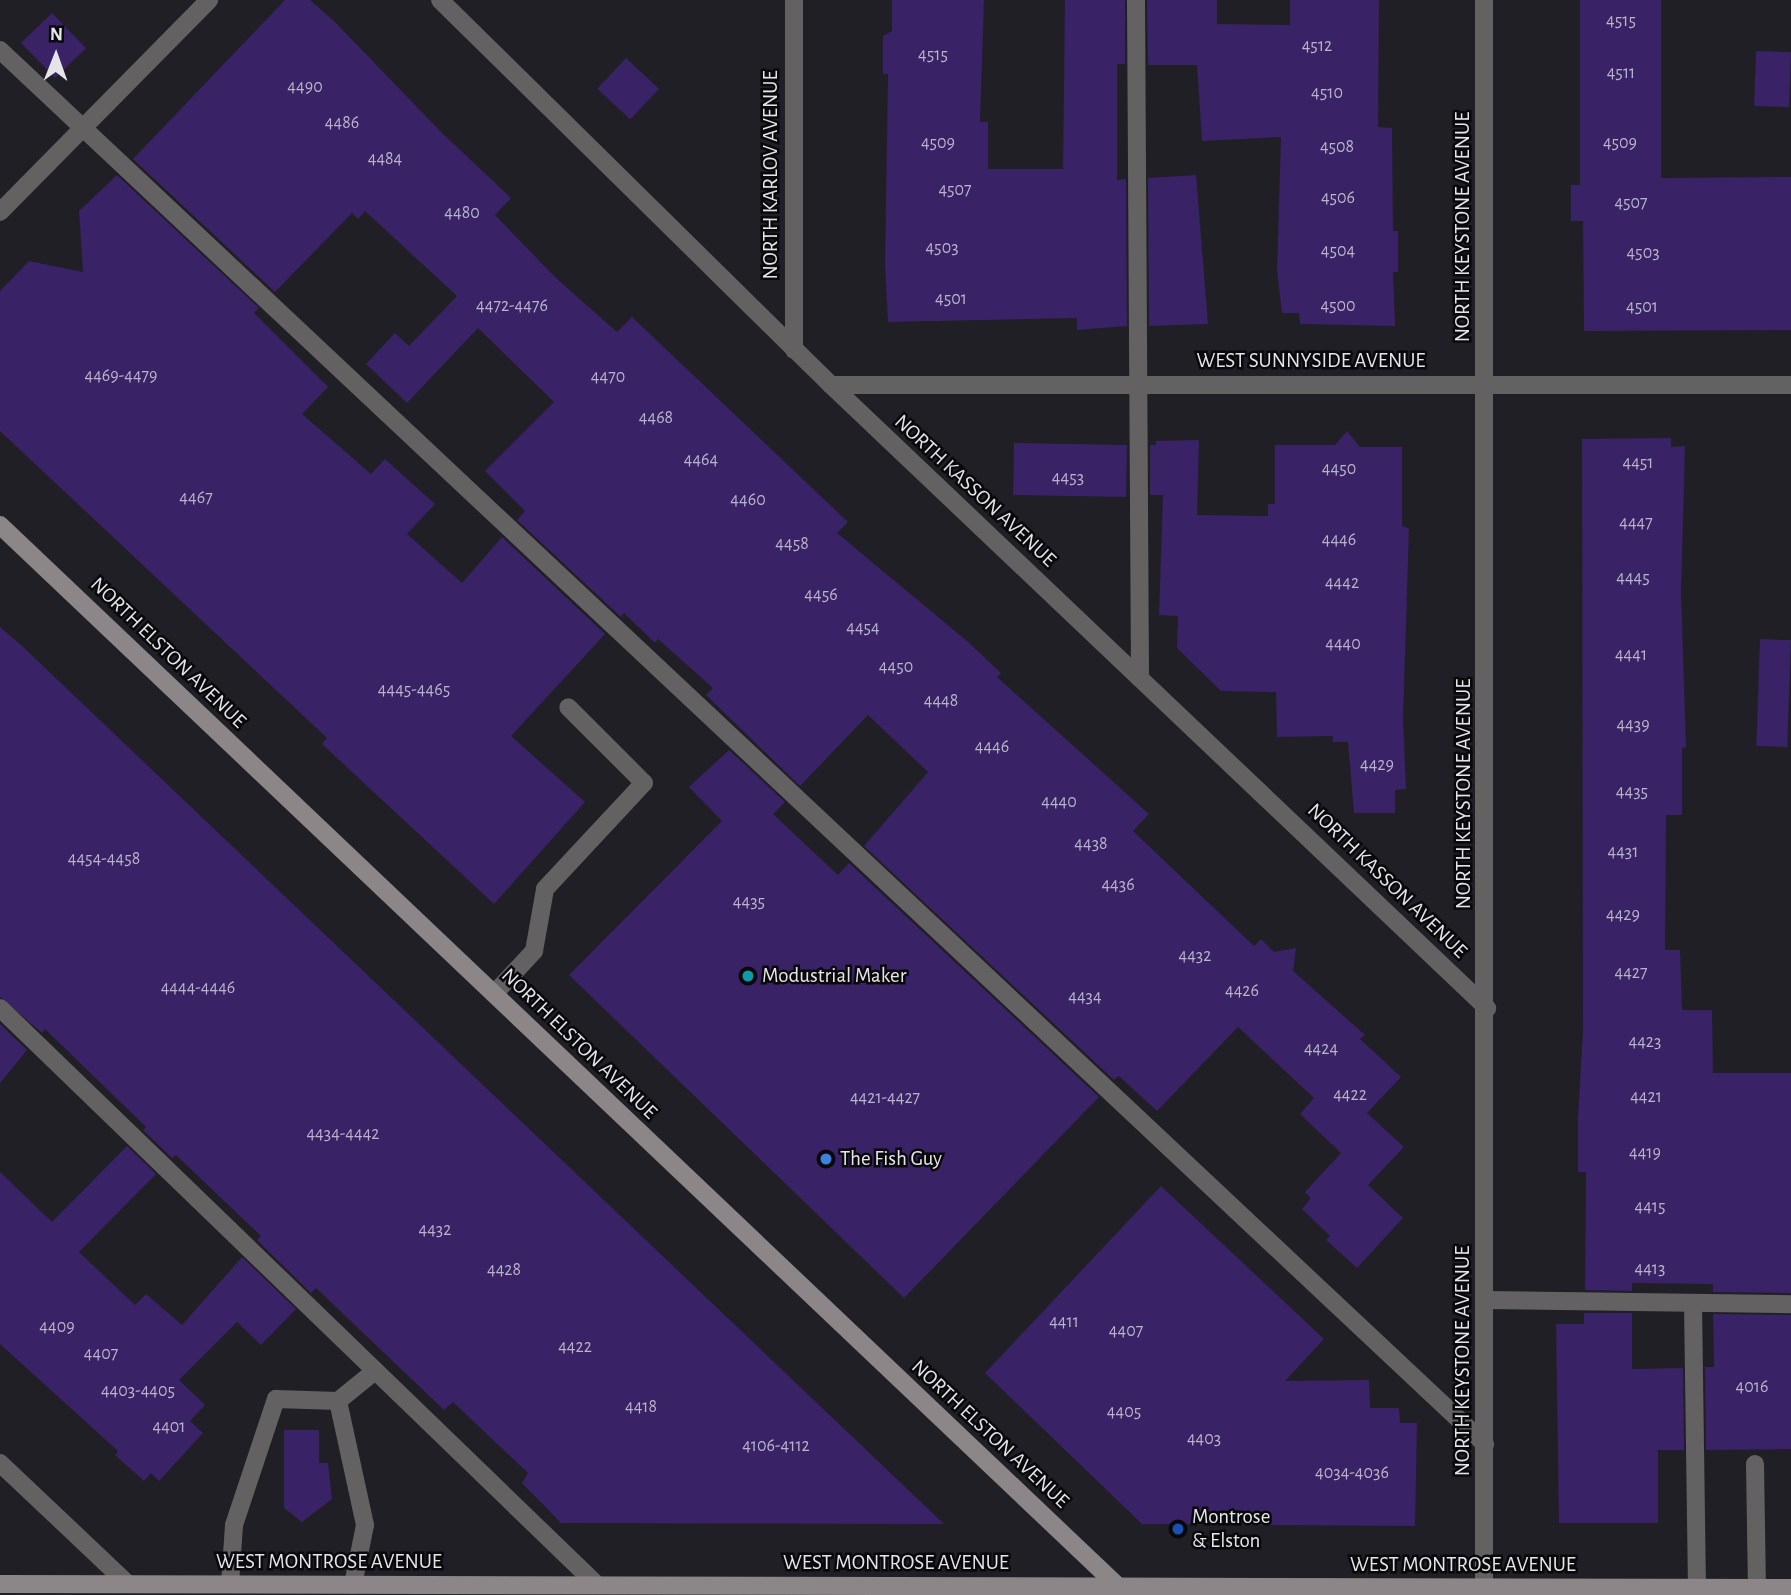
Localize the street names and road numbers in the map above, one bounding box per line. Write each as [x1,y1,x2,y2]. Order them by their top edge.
street label: NORTH KARLOV AVENUE [758,70,784,280]
street label: NORTH KEYSTONE AVENUE [1450,112,1476,342]
street label: WEST SUNNYSIDE AVENUE [1196,348,1426,374]
street label: NORTH KASSON AVENUE [889,409,1061,573]
street label: NORTH ELSTON AVENUE [85,572,251,734]
street label: NORTH KEYSTONE AVENUE [1451,679,1477,909]
street label: NORTH KASSON AVENUE [1302,798,1472,964]
street label: NORTH ELSTON AVENUE [496,963,662,1125]
street label: NORTH KEYSTONE AVENUE [1450,1246,1476,1476]
street label: NORTH ELSTON AVENUE [906,1354,1074,1514]
street label: WEST MONTROSE AVENUE [216,1549,442,1575]
street label: WEST MONTROSE AVENUE [783,1550,1009,1576]
street label: WEST MONTROSE AVENUE [1350,1552,1576,1578]

